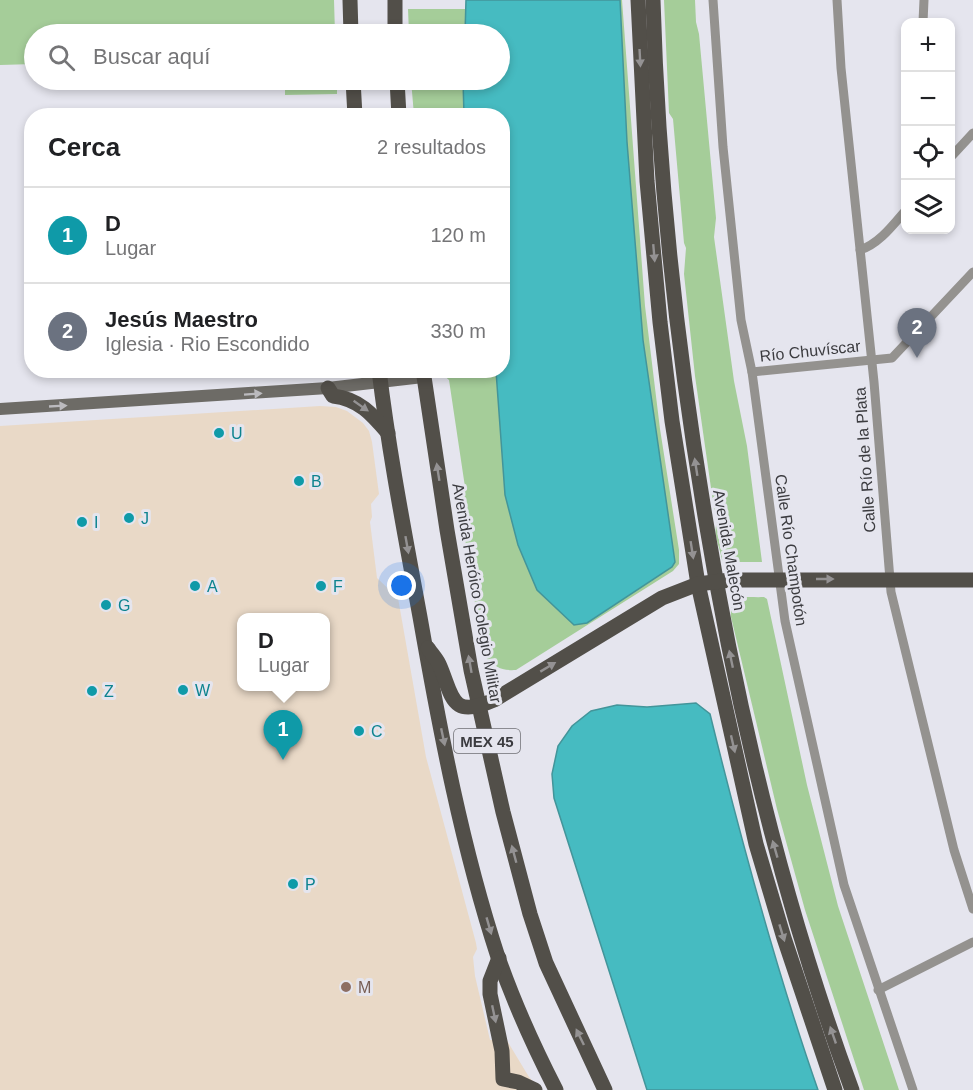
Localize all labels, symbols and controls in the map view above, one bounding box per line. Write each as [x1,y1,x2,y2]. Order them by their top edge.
map controls [901,18,955,234]
button: + [901,18,955,72]
search box [24,24,510,90]
icon: search [45,41,78,74]
text: Buscar aquí [93,44,210,69]
one-way arrow [635,49,644,68]
button: − [901,72,955,126]
button: locate [901,126,955,180]
text: Cerca [48,132,120,162]
text: 2 resultados [377,136,486,158]
button: layers [901,180,955,234]
text: D [105,211,121,236]
text: 1 [62,224,73,246]
text: 120 m [430,224,486,246]
text: Lugar [105,237,156,259]
one-way arrow [649,243,659,262]
text: Jesús Maestro [105,307,258,332]
pin: 2 [898,308,936,358]
text: 2 [62,320,73,342]
text: 330 m [430,320,486,342]
text: Iglesia · Rio Escondido [105,333,310,355]
street label: Río Chuvíscar [759,337,862,365]
street label: Calle Río de la Plata [851,387,879,533]
one-way arrow [244,389,263,399]
one-way arrow [353,400,369,411]
one-way arrow [49,402,68,411]
place label: U [231,425,243,442]
marker: U [212,426,226,440]
one-way arrow [692,457,701,476]
one-way arrow [433,462,442,481]
place label: B [311,473,322,490]
street label: Calle Río Champotón [772,473,810,627]
marker: B [292,474,306,488]
street label: Avenida Heróico Colegio Militar [449,482,505,705]
street label: Avenida Malecón [710,488,748,612]
place label: J [141,510,149,527]
marker: J [122,511,136,525]
place label: I [94,514,98,531]
marker: I [75,515,89,529]
one-way arrow [403,536,412,555]
one-way arrow [688,541,697,560]
your location [387,571,416,600]
one-way arrow [816,574,835,584]
place label: A [207,578,218,595]
place label: F [333,578,343,595]
marker: A [188,579,202,593]
marker: F [314,579,328,593]
place label: G [118,597,130,614]
marker: G [99,598,113,612]
popup [237,613,330,691]
text: D [258,628,274,653]
one-way arrow [726,649,735,668]
text: Lugar [258,654,309,676]
one-way arrow [465,655,474,674]
one-way arrow [540,662,556,673]
place label: W [195,682,211,699]
place label: Z [104,683,114,700]
marker: W [176,683,190,697]
marker: Z [85,684,99,698]
pin: 1 [264,710,302,760]
place label: C [371,723,383,740]
marker: C [352,724,366,738]
one-way arrow [438,727,448,746]
road number: MEX 45 [454,729,520,753]
one-way arrow [728,735,738,753]
one-way arrow [770,839,779,857]
one-way arrow [509,845,519,863]
place label: P [305,876,316,893]
marker: P [286,877,300,891]
one-way arrow [485,917,494,935]
one-way arrow [778,924,787,942]
place label: M [358,979,371,996]
marker: M [339,980,353,994]
one-way arrow [490,1005,499,1024]
one-way arrow [827,1026,837,1044]
one-way arrow [575,1029,585,1046]

